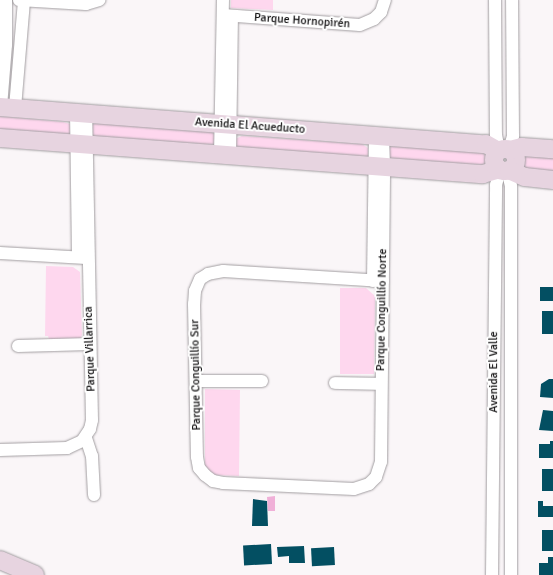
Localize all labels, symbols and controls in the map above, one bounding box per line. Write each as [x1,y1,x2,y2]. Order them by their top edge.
street label: Parque Hornopirén [253,10,351,32]
street label: Avenida El Acueducto [194,115,306,137]
street label: Parque Conguillío Norte [374,249,390,371]
street label: Parque Villarrica [81,306,99,392]
street label: Parque Conguillío Sur [188,319,204,431]
street label: Avenida El Valle [487,331,501,413]

